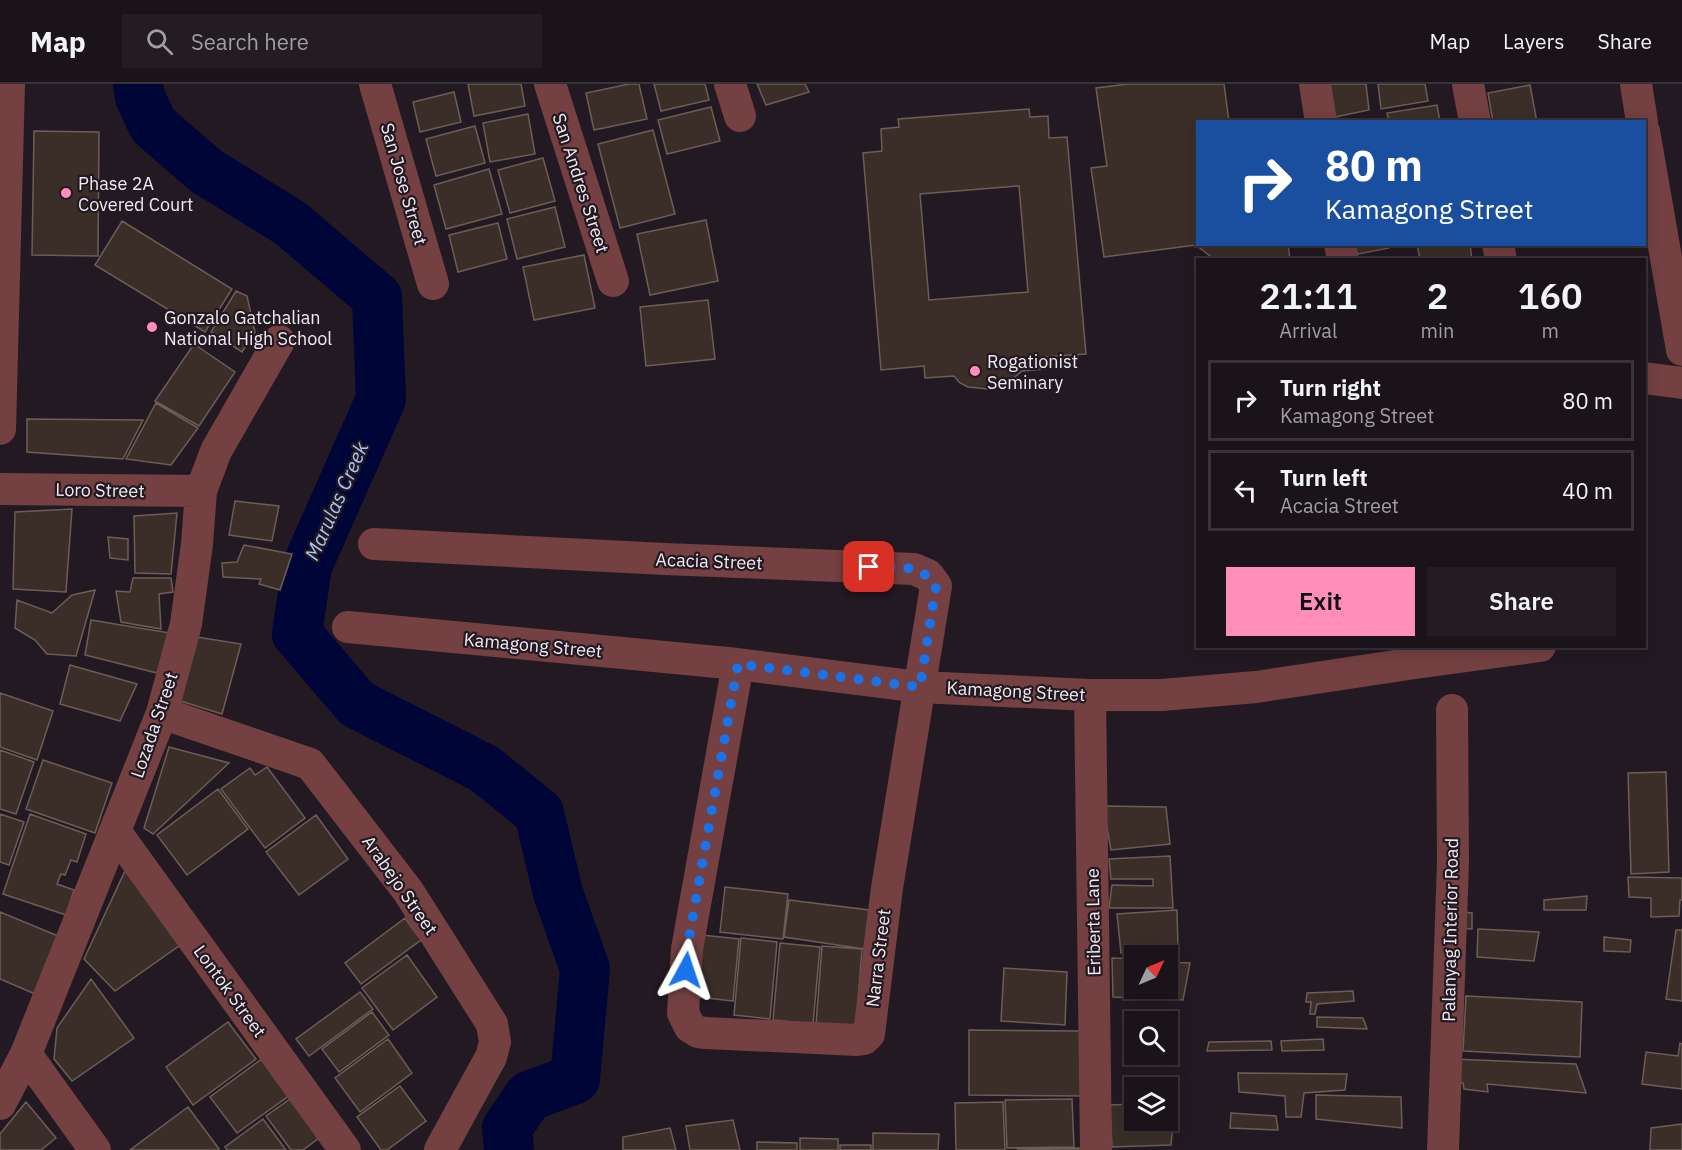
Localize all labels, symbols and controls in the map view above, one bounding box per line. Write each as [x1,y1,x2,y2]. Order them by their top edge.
search box [122,14,542,68]
text: Map [30,23,86,60]
icon: search [143,25,176,58]
text: Search here [191,27,309,56]
text: Map [1430,27,1470,55]
text: Layers [1503,27,1565,55]
text: Share [1598,27,1652,55]
street label: San Andres Street [548,110,614,256]
street label: San Jose Street [376,120,432,248]
text: 80 m [1325,138,1423,193]
icon: right [1226,144,1304,222]
place label: Phase 2A Covered Court [78,172,193,216]
marker: Phase 2A Covered Court [59,186,73,200]
text: Kamagong Street [1325,191,1533,226]
text: 21:11 [1259,272,1357,319]
text: 2 [1427,272,1448,319]
text: 160 [1518,272,1583,319]
place label: Gonzalo Gatchalian National High School [164,306,332,350]
text: Arrival [1279,317,1337,344]
text: min [1421,317,1454,344]
text: m [1541,317,1559,344]
marker: Gonzalo Gatchalian National High School [145,320,159,334]
place label: Rogationist Seminary [987,350,1078,394]
marker: Rogationist Seminary [968,364,982,378]
text: Turn right [1280,373,1381,402]
icon: right [1229,384,1262,417]
text: 80 m [1562,386,1613,415]
text: Kamagong Street [1280,402,1434,429]
water label: Marulas Creek [298,437,374,564]
text: Turn left [1280,463,1368,492]
icon: left [1229,474,1262,507]
text: 40 m [1562,476,1613,505]
street label: Loro Street [55,478,145,502]
text: Acacia Street [1280,492,1399,519]
pin [843,541,894,592]
street label: Acacia Street [655,548,763,574]
icon: arrive [852,550,885,583]
button: Exit [1226,567,1415,636]
button: Share [1427,567,1616,636]
street label: Kamagong Street [463,627,603,663]
street label: Lozada Street [125,669,183,781]
street label: Kamagong Street [946,676,1086,706]
street label: Arabejo Street [357,831,443,939]
street label: Palanyag Interior Road [1437,838,1463,1022]
street label: Eriberta Lane [1081,868,1105,976]
street label: Narra Street [861,908,895,1008]
position arrow [654,938,718,1002]
street label: Lontok Street [189,940,271,1042]
north arrow [1124,945,1178,999]
map controls [1124,945,1178,1131]
button: search [1124,1011,1178,1065]
button: layers [1124,1077,1178,1131]

